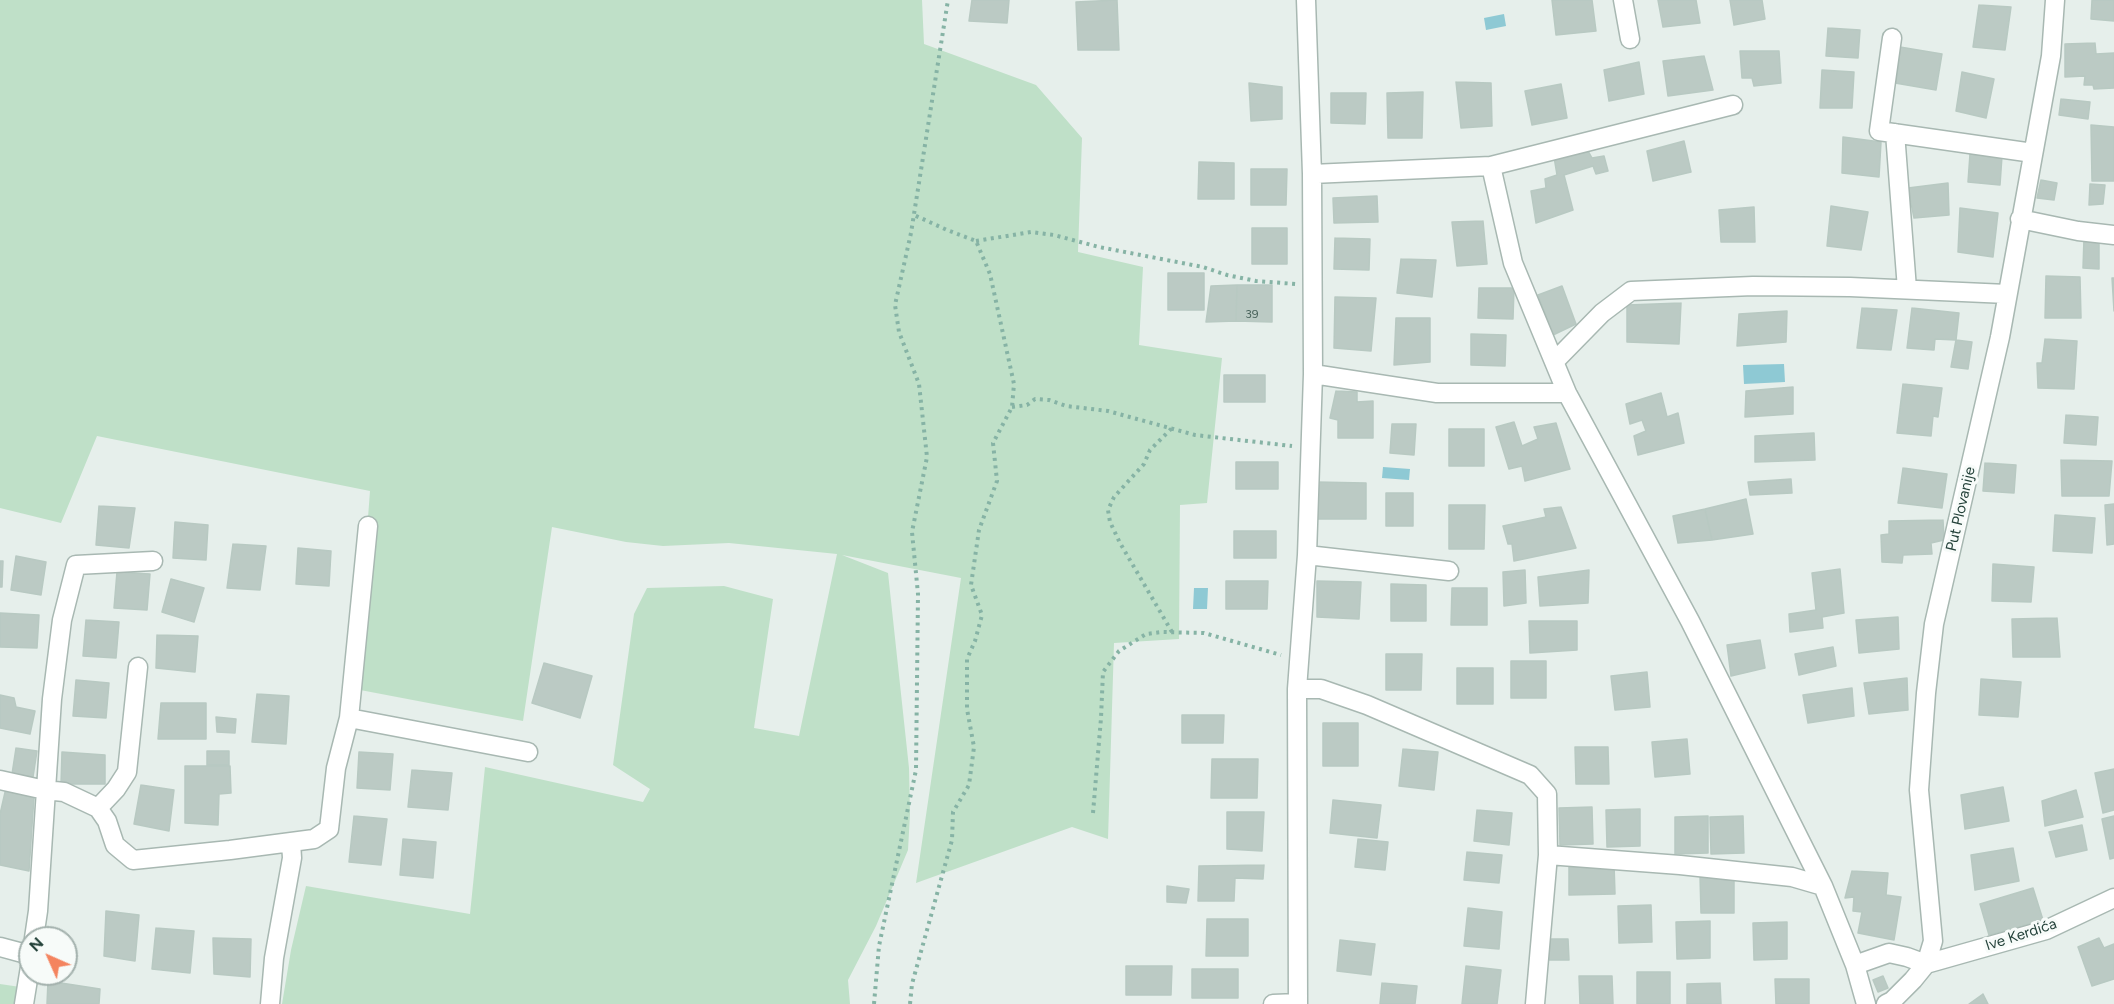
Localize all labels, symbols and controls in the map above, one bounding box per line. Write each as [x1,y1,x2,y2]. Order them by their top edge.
house number: 39 [1245,307,1259,321]
street label: Put Plovanije [1943,465,1979,553]
street label: Ive Kerdića [1983,915,2059,955]
north arrow [18,926,78,986]
text: N [25,933,47,955]

